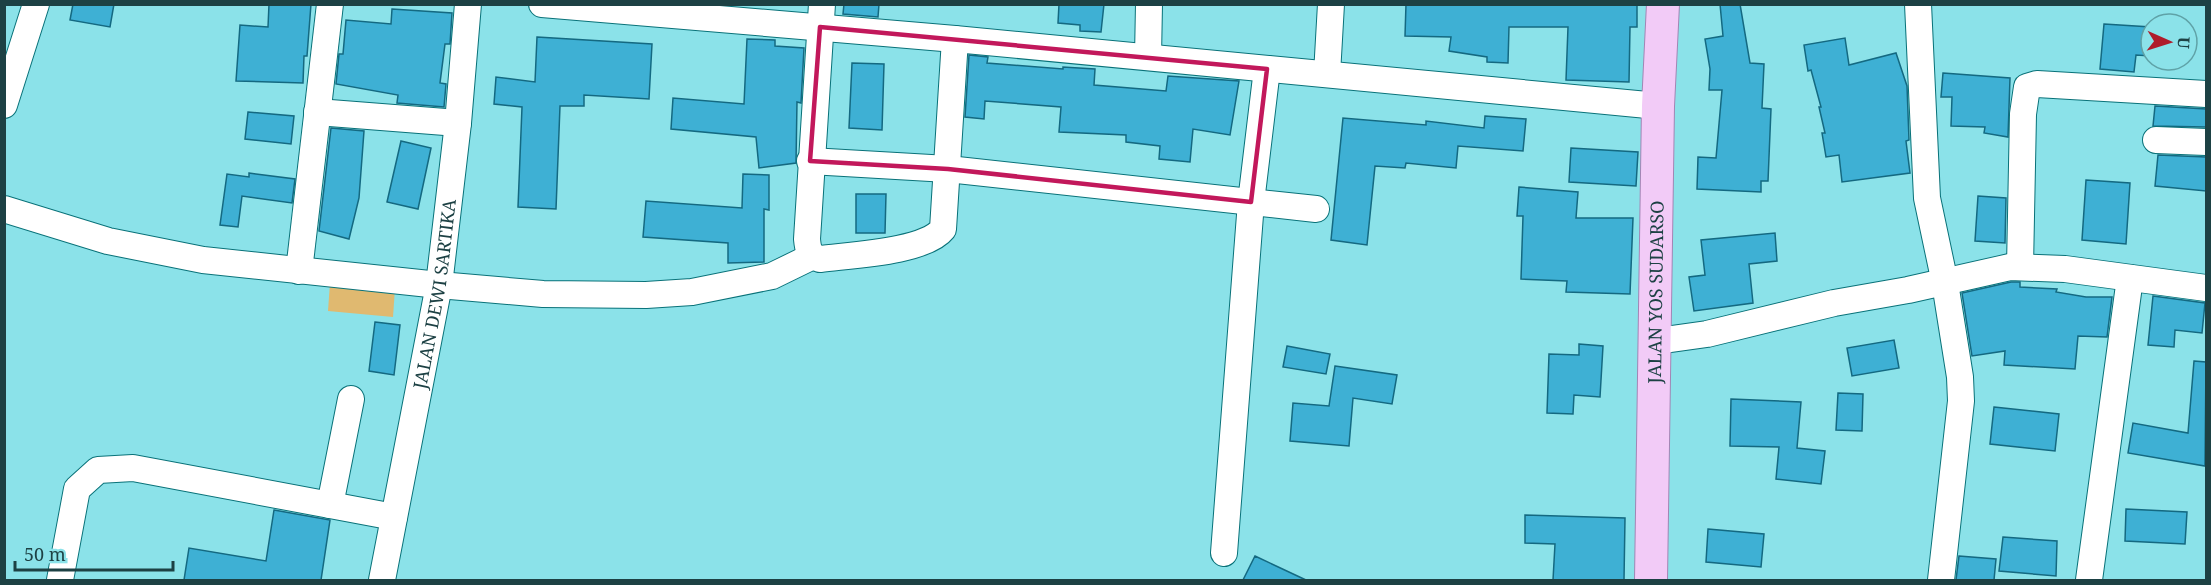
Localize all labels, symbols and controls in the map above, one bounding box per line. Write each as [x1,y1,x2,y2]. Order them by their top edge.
north arrow [2139,12,2199,72]
text: U [2173,36,2195,49]
street label: JALAN DEWI SARTIKA [407,197,461,392]
street label: JALAN YOS SUDARSO [1642,200,1669,385]
scale bar [15,534,172,572]
text: 50 m [24,542,66,566]

